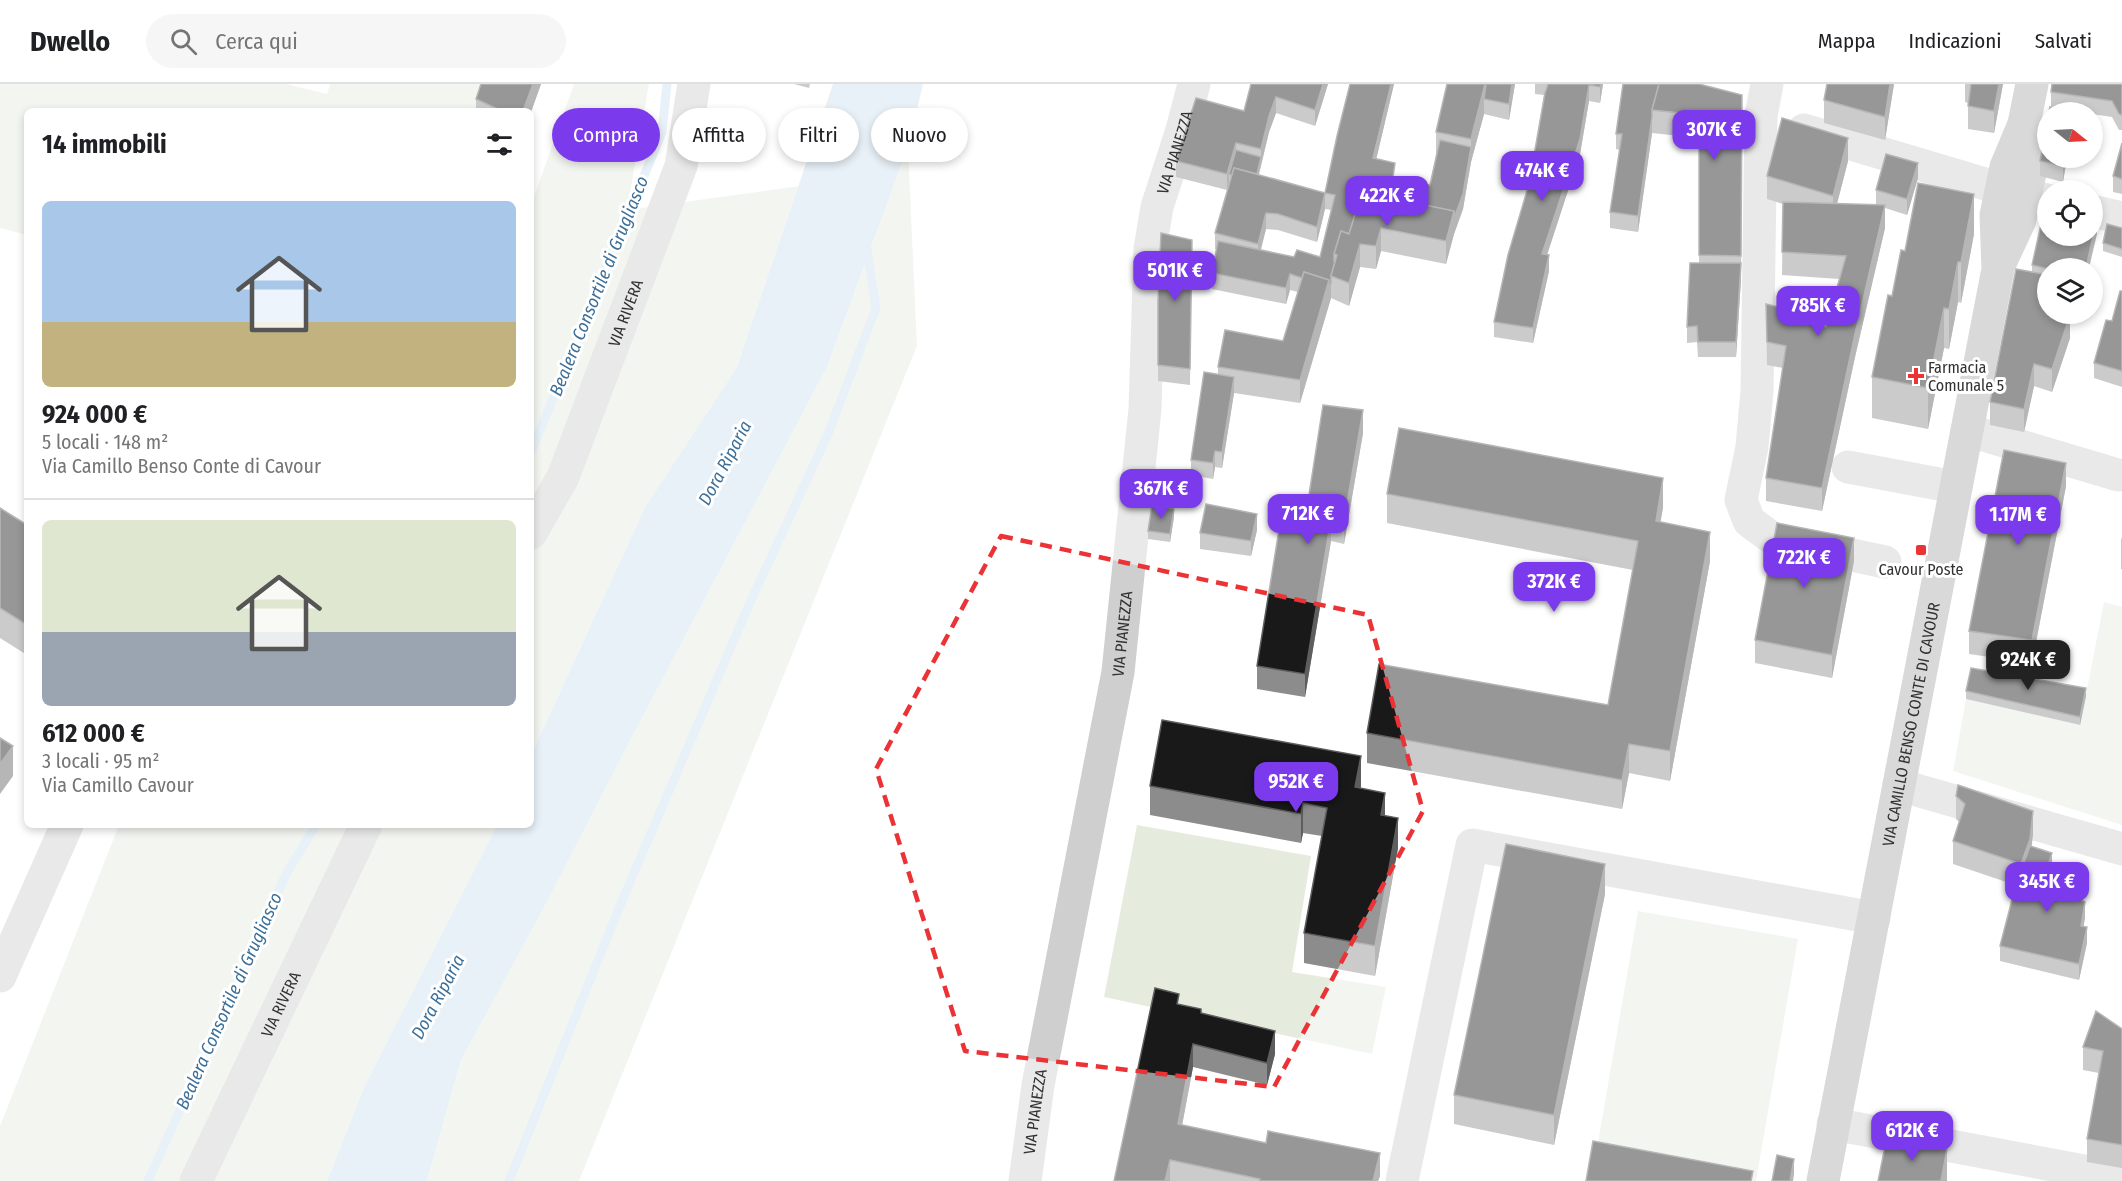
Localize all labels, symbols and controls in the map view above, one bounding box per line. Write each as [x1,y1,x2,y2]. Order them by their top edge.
search box [146,14,566,68]
text: Dwello [30,25,110,58]
icon: search [167,25,200,58]
text: Cerca qui [215,28,298,55]
text: Mappa [1818,28,1875,54]
text: Indicazioni [1908,28,2002,54]
text: Salvati [2035,28,2092,54]
north arrow [2037,102,2103,168]
map controls [2037,102,2103,324]
chip: Compra [552,108,660,162]
chip: Affitta [672,108,766,162]
chip: Filtri [778,108,859,162]
chip: Nuovo [871,108,968,162]
street label: VIA PIANEZZA [1152,108,1196,196]
pin: 307K € [1665,110,1763,161]
text: 307K € [1686,117,1742,141]
icon: filters [483,128,516,161]
text: 14 immobili [42,129,167,160]
pin: 474K € [1493,151,1591,202]
text: 474K € [1515,158,1569,182]
water label: Bealera Consortile di Grugliasco [545,173,653,399]
pin: 422K € [1338,176,1436,227]
button: locate [2037,180,2103,246]
text: 422K € [1359,183,1415,207]
icon: home [225,240,333,348]
pin: 501K € [1126,251,1224,302]
text: 501K € [1147,258,1203,282]
button: layers [2037,258,2103,324]
street label: VIA RIVERA [604,276,647,349]
pin: 785K € [1769,286,1867,337]
text: 785K € [1790,293,1846,317]
place label: Farmacia Comunale 5 [1928,358,2004,395]
marker: Farmacia Comunale 5 [1909,369,1923,383]
text: 924 000 € [42,399,147,430]
water label: Dora Riparia [694,417,756,509]
text: 5 locali · 148 m² [42,430,168,454]
text: Via Camillo Benso Conte di Cavour [42,454,321,478]
pin: 367K € [1112,469,1210,520]
text: 367K € [1134,476,1188,500]
pin: 712K € [1259,494,1357,545]
pin: 1.17M € [1963,495,2073,546]
text: 712K € [1282,501,1334,525]
text: 1.17M € [1989,502,2047,526]
pin: 722K € [1755,538,1853,589]
marker: Cavour Poste [1914,543,1928,557]
text: 722K € [1777,545,1831,569]
icon: home [225,559,333,667]
place label: Cavour Poste [1879,560,1963,579]
pin: 372K € [1505,562,1603,613]
text: 372K € [1527,569,1581,593]
street label: VIA PIANEZZA [1108,589,1136,678]
street label: VIA CAMILLO BENSO CONTE DI CAVOUR [1878,601,1943,848]
pin: 924K € [1979,640,2077,691]
text: 924K € [2000,647,2056,671]
text: 612 000 € [42,718,145,749]
text: 3 locali · 95 m² [42,749,159,773]
pin: 952K € [1247,762,1345,813]
text: 952K € [1268,769,1324,793]
text: Via Camillo Cavour [42,773,194,797]
pin: 345K € [1998,862,2096,913]
text: 345K € [2019,869,2075,893]
water label: Bealera Consortile di Grugliasco [171,889,287,1113]
water label: Dora Riparia [407,951,469,1043]
street label: VIA RIVERA [257,968,304,1040]
street label: VIA PIANEZZA [1019,1067,1051,1156]
pin: 612K € [1863,1111,1961,1162]
text: 612K € [1885,1118,1939,1142]

